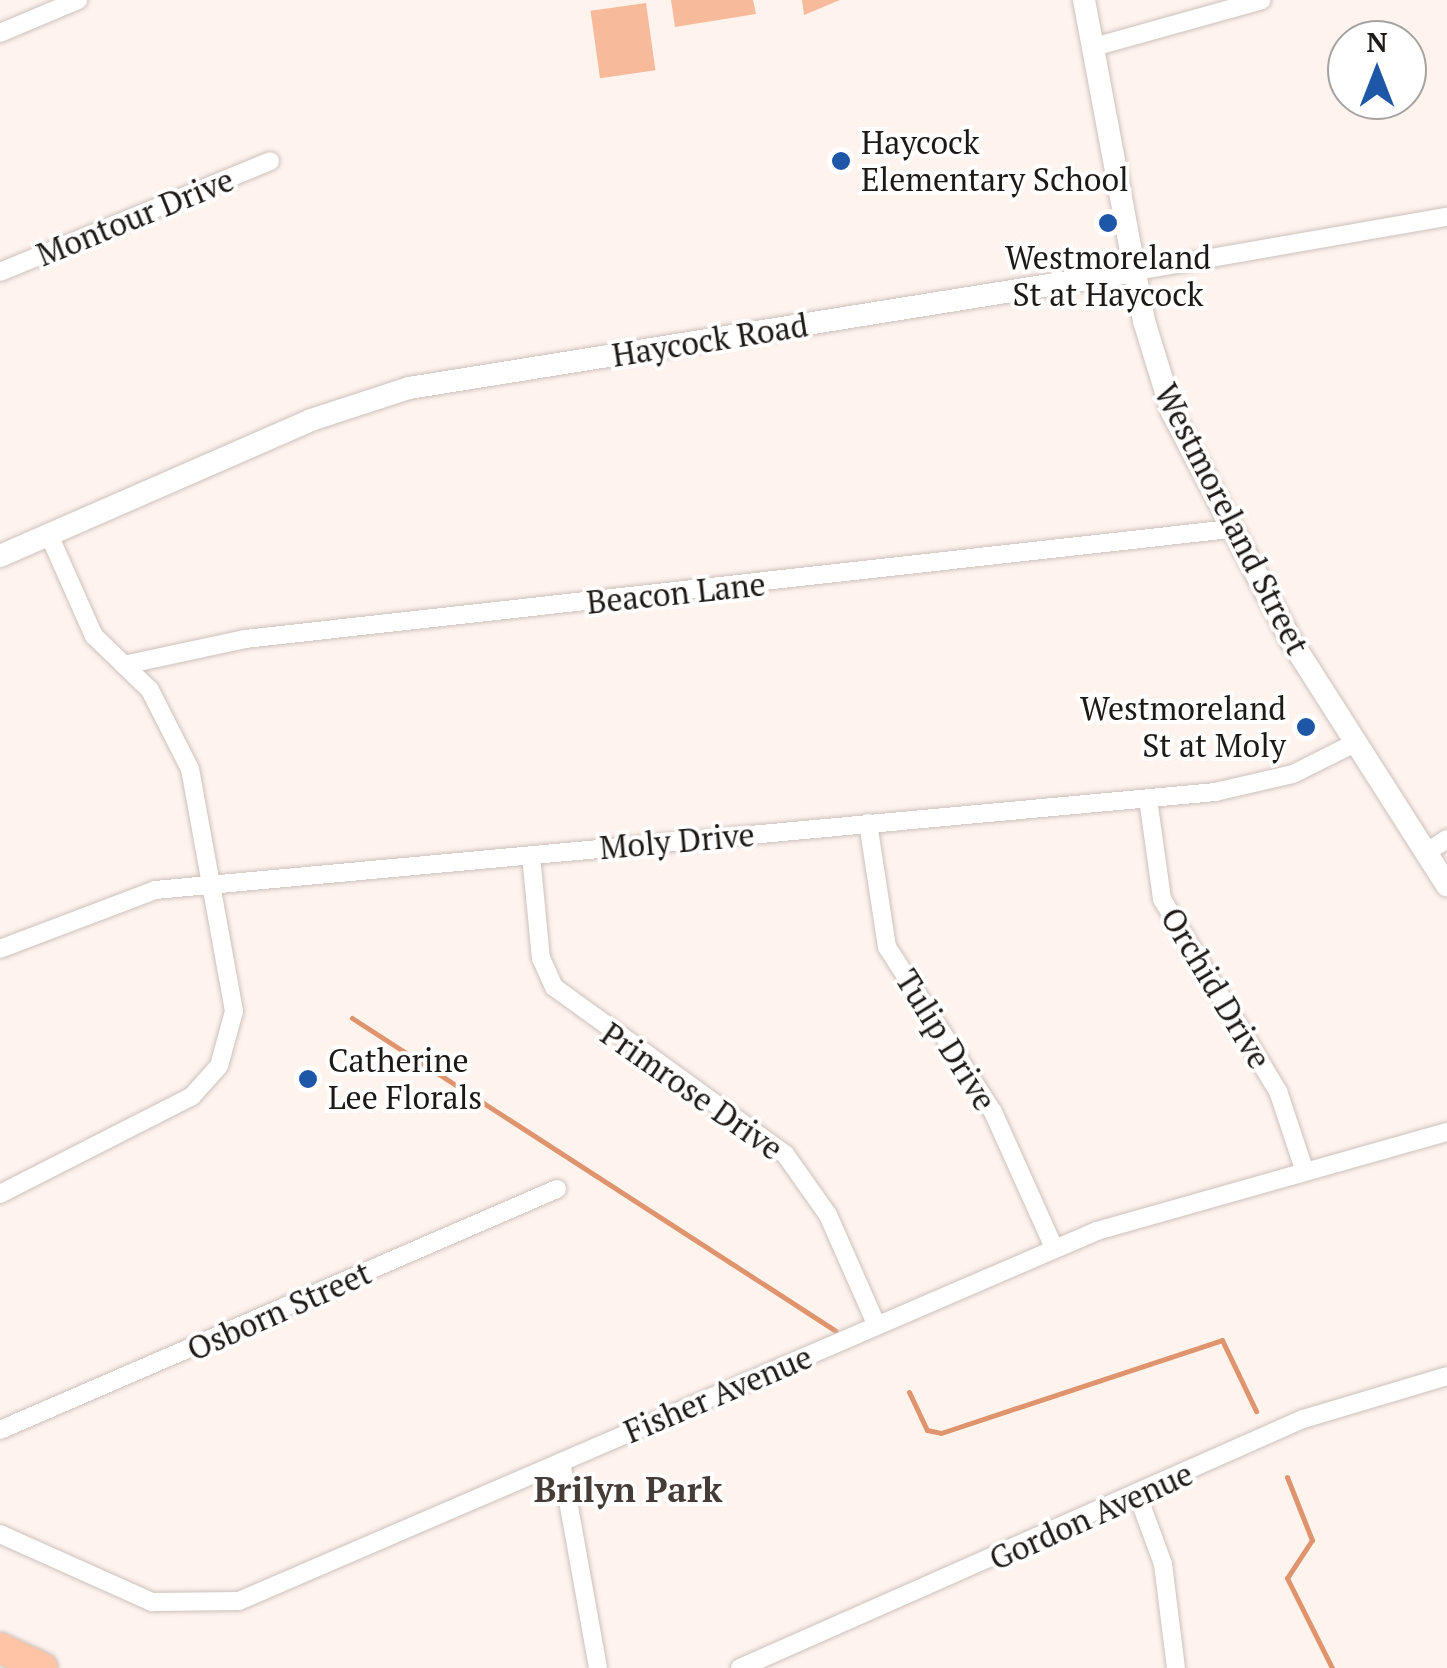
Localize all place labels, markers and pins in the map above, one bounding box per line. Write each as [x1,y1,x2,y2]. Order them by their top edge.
place label: Haycock Elementary School [861,124,1129,199]
marker: Haycock Elementary School [830,150,852,172]
marker: Westmoreland St at Haycock [1097,212,1119,234]
place label: Westmoreland St at Haycock [1005,239,1211,314]
place label: Westmoreland St at Moly [1080,690,1286,765]
marker: Westmoreland St at Moly [1295,716,1317,738]
place label: Catherine Lee Florals [328,1042,482,1117]
marker: Catherine Lee Florals [297,1068,319,1090]

